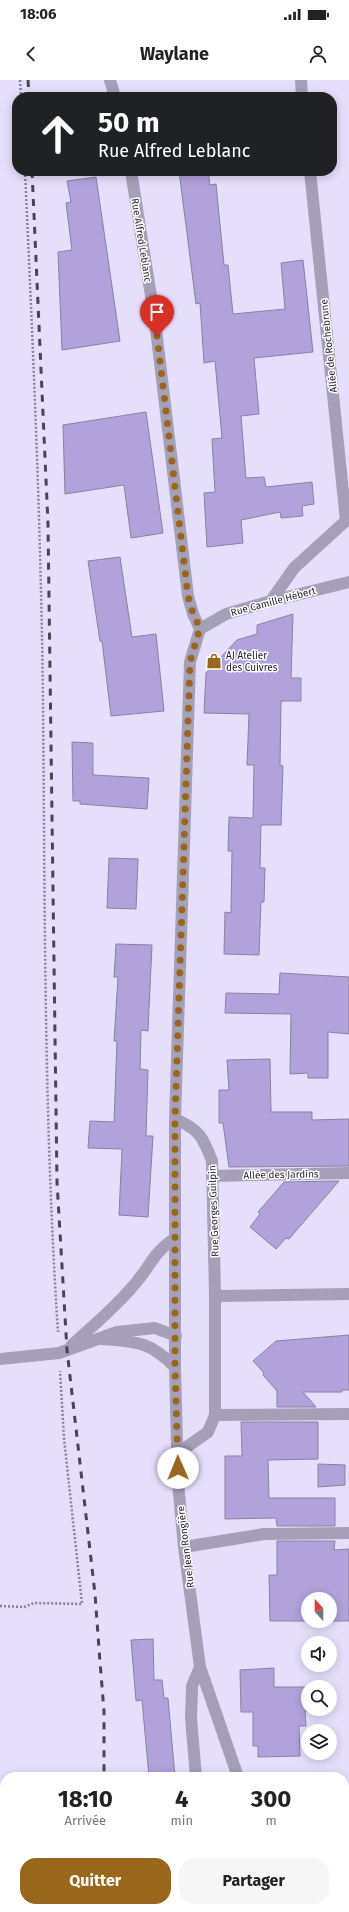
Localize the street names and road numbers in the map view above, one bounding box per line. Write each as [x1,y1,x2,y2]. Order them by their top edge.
street label: Rue Alfred Leblanc [128,197,154,283]
street label: Allée de Rochebrune [318,299,340,393]
street label: Rue Camille Hébert [230,585,317,619]
street label: Rue Georges Guilpin [206,1165,222,1257]
street label: Allée des Jardins [243,1168,319,1182]
street label: Rue Jean Rongière [175,1505,197,1589]

